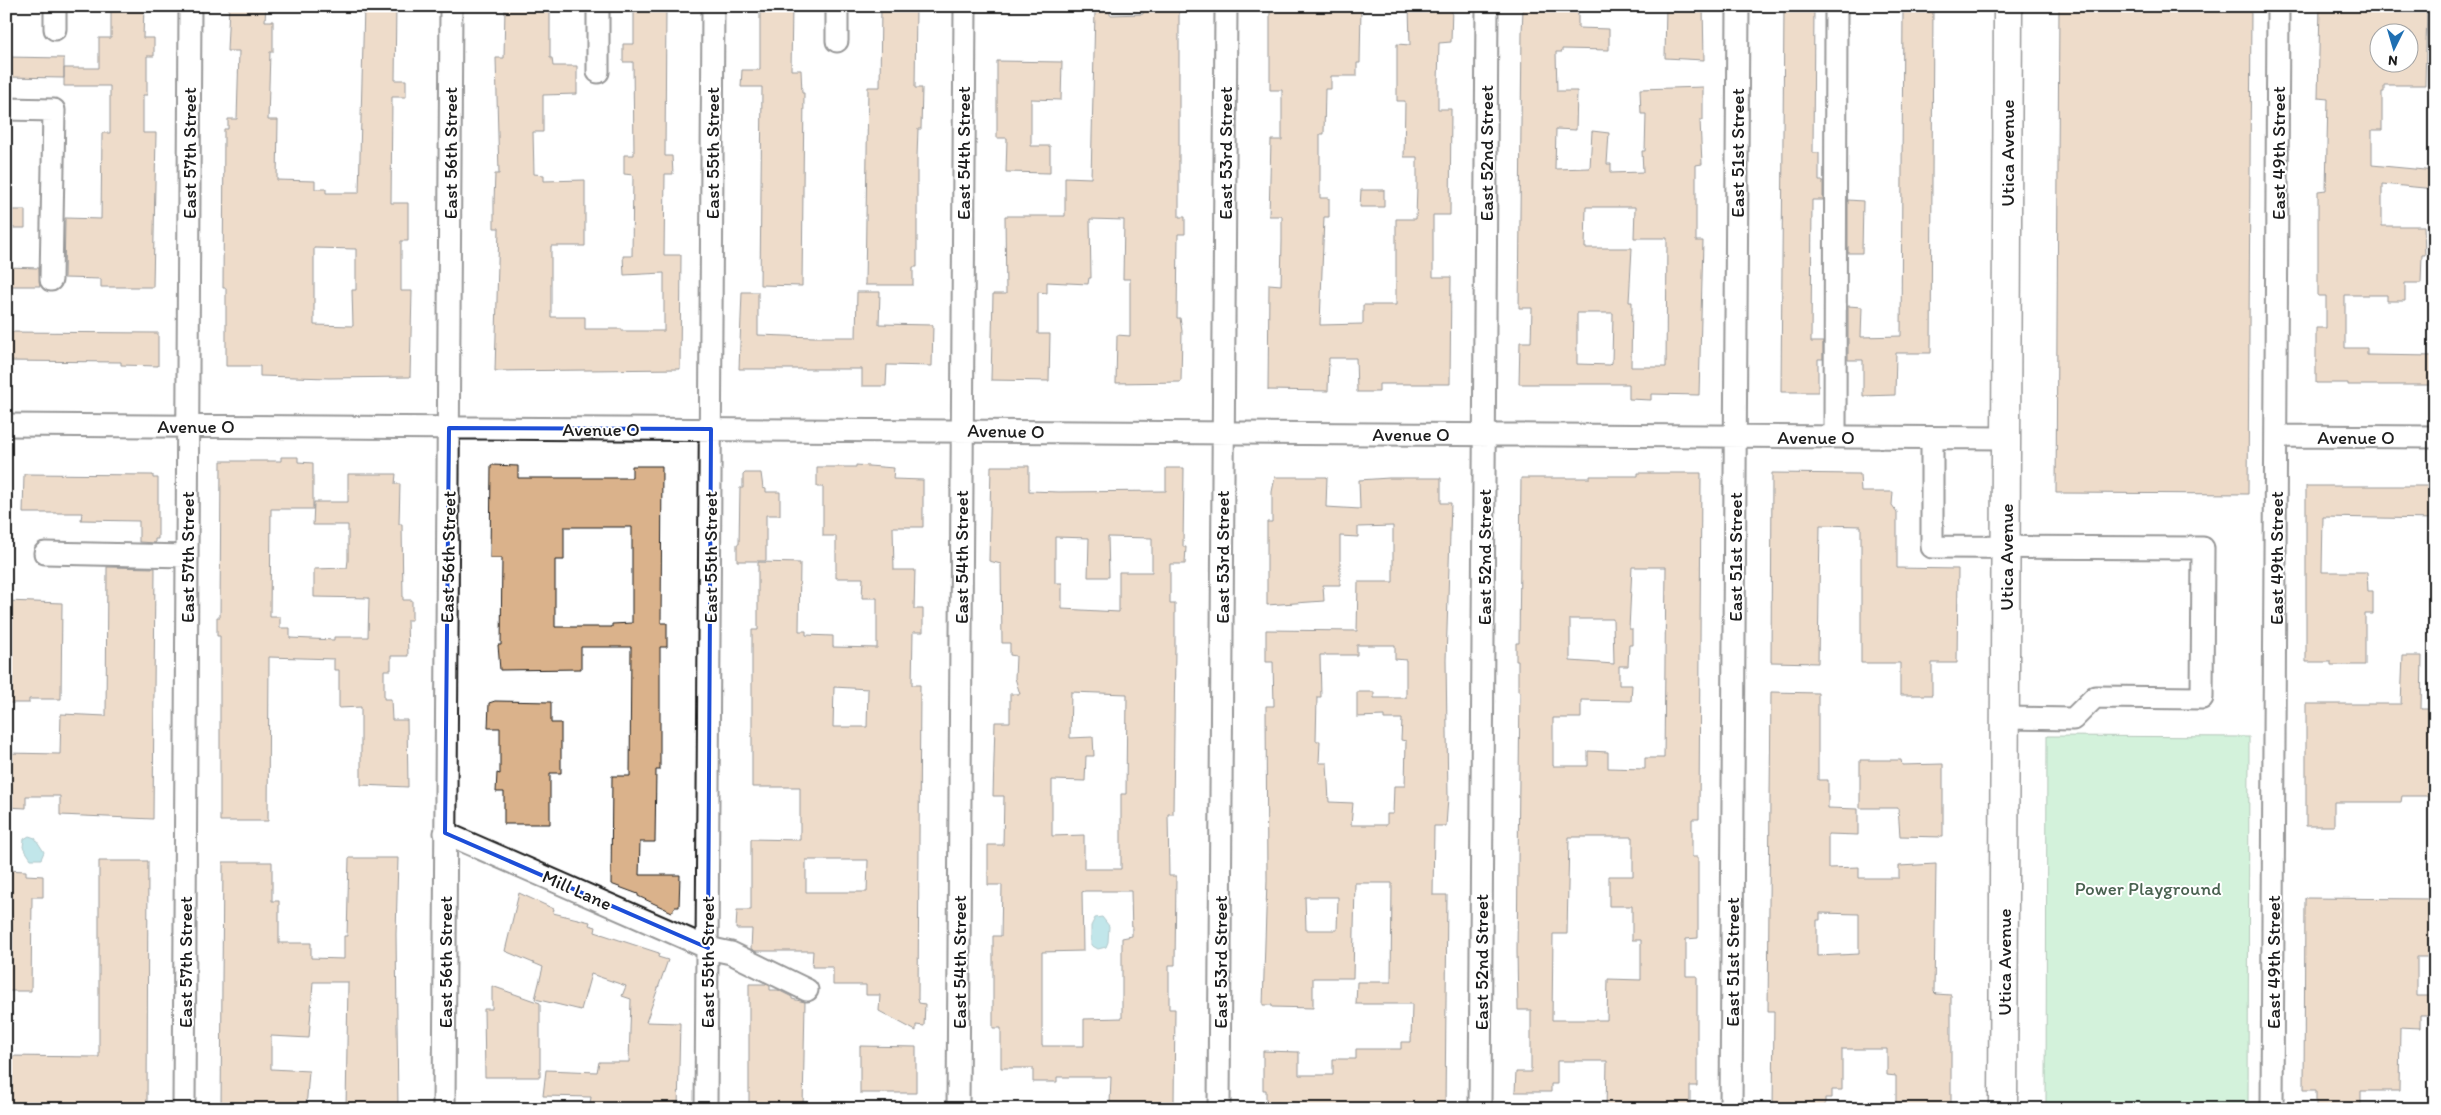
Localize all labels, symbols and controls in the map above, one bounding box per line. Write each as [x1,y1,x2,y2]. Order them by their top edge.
north arrow [2368,22,2418,72]
text: N [2387,52,2398,69]
street label: East 52nd Street [1475,85,1498,221]
street label: East 54th Street [952,86,975,220]
street label: East 53rd Street [1214,86,1237,220]
street label: East 49th Street [2267,86,2290,220]
street label: East 57th Street [178,87,201,219]
street label: East 56th Street [439,87,462,219]
street label: East 55th Street [701,87,724,219]
street label: East 51st Street [1726,88,1749,218]
street label: Utica Avenue [1996,99,2019,207]
street label: Avenue O [157,415,235,438]
street label: Avenue O [562,418,640,441]
street label: Avenue O [967,419,1045,443]
street label: Avenue O [1372,423,1450,446]
street label: Avenue O [1777,426,1855,449]
street label: Avenue O [2317,426,2395,449]
street label: East 52nd Street [1473,489,1496,625]
street label: East 54th Street [950,490,973,624]
street label: East 53rd Street [1211,490,1234,624]
street label: East 57th Street [176,491,199,623]
street label: East 56th Street [435,491,461,623]
street label: East 55th Street [699,491,722,623]
street label: East 49th Street [2265,491,2288,625]
street label: East 51st Street [1724,492,1747,622]
street label: Utica Avenue [1995,503,2018,611]
street label: Mill Lane [539,865,615,915]
park label: Power Playground [2075,877,2221,900]
street label: East 52nd Street [1470,894,1493,1030]
street label: East 54th Street [948,895,971,1029]
street label: East 53rd Street [1209,895,1232,1029]
street label: East 49th Street [2262,895,2285,1029]
street label: East 57th Street [174,896,197,1028]
street label: East 56th Street [434,896,457,1028]
street label: East 55th Street [696,896,719,1028]
street label: East 51st Street [1721,897,1744,1027]
street label: Utica Avenue [1993,908,2016,1016]

